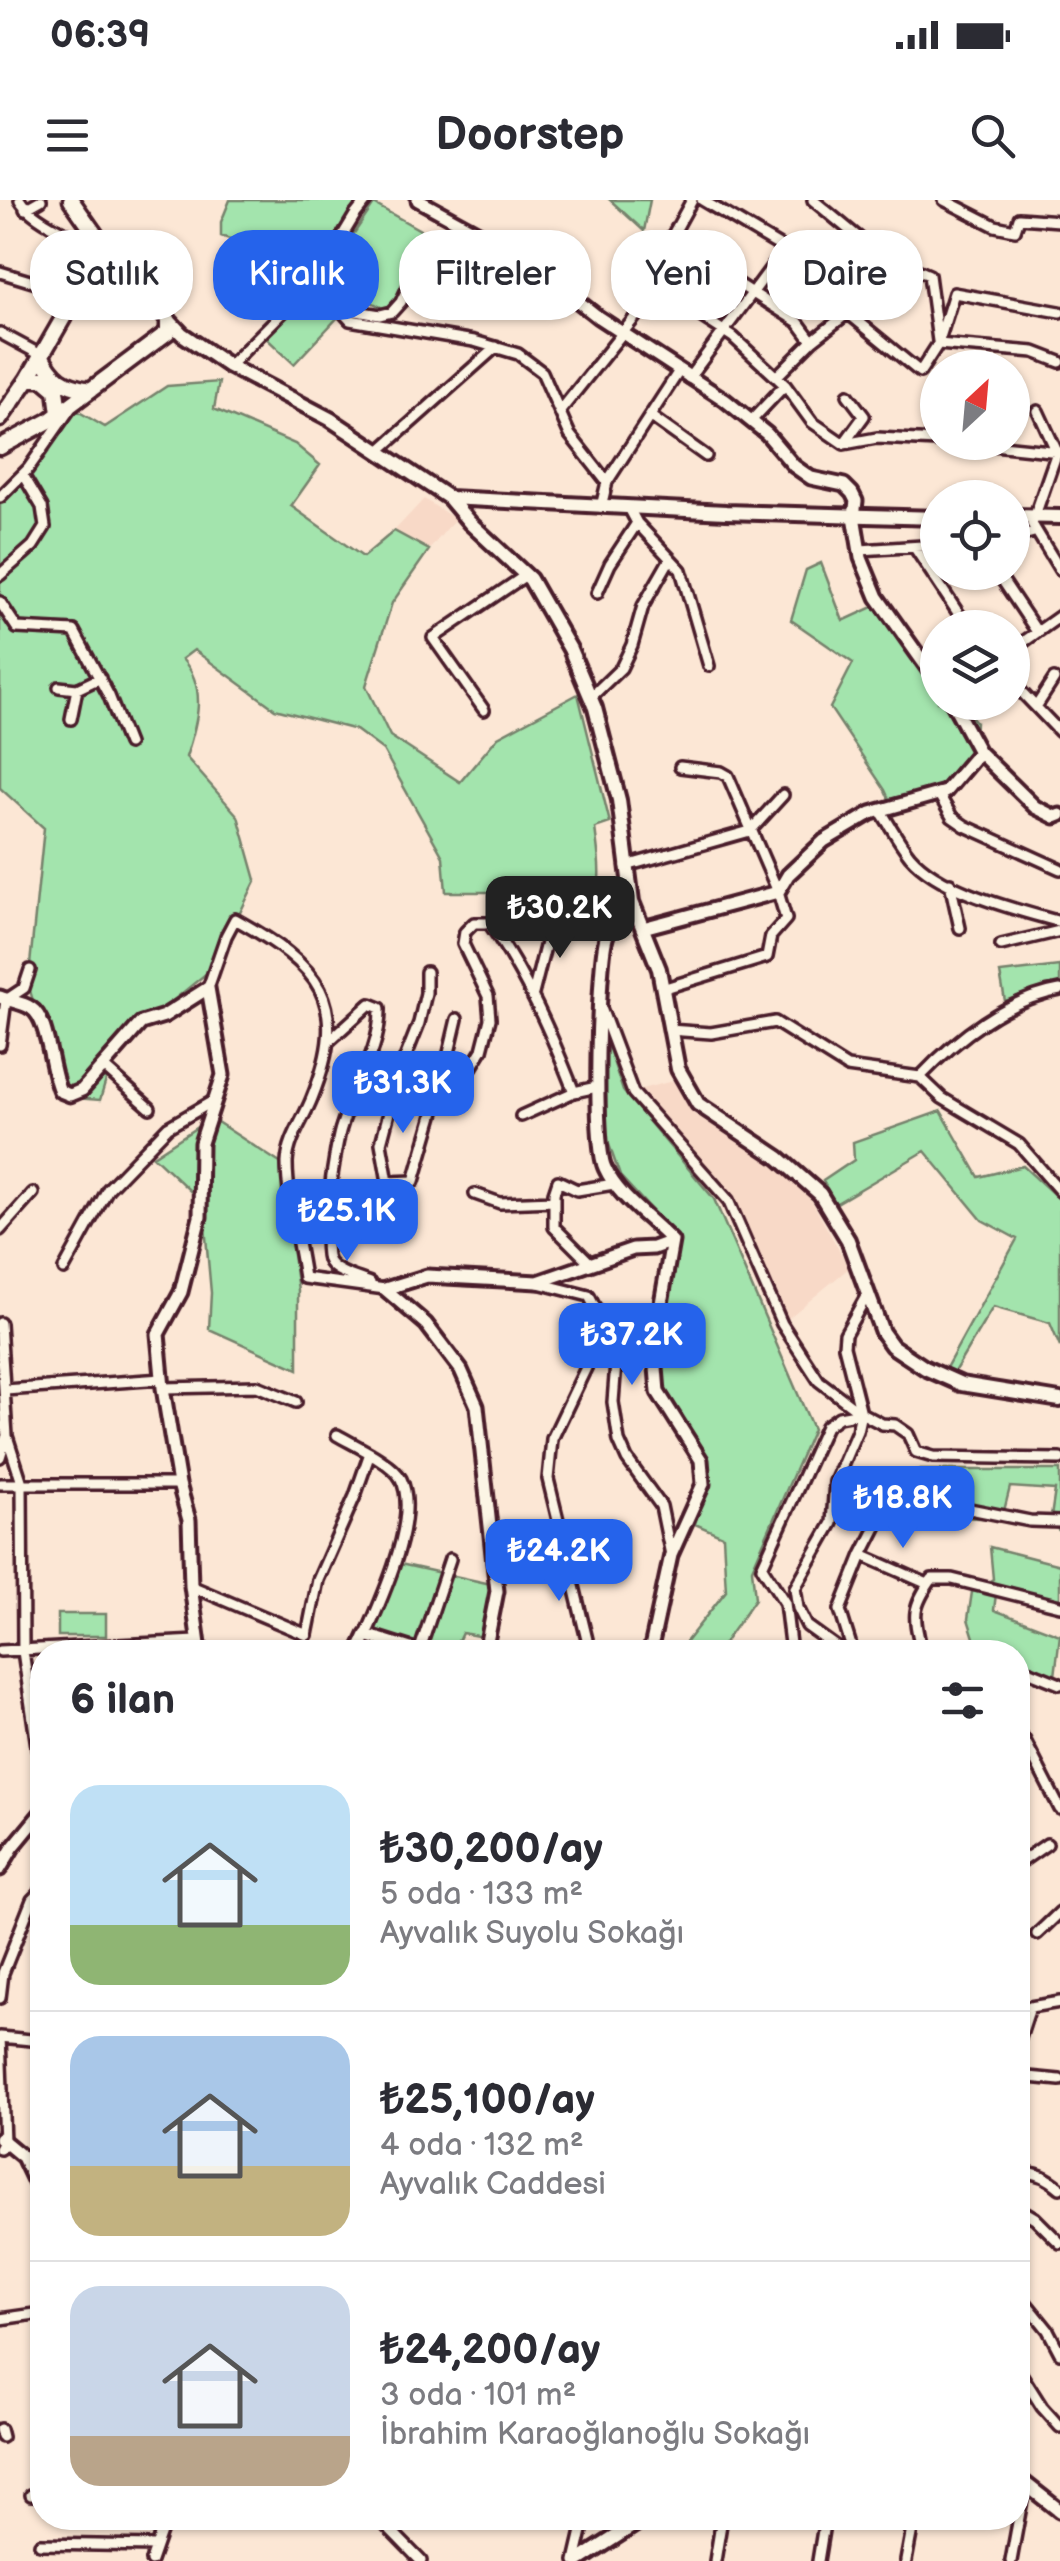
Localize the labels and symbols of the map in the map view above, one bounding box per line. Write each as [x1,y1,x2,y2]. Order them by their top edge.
north arrow [920,350,1030,460]
pin: ₺30.2K [479,876,641,961]
pin: ₺31.3K [322,1051,484,1136]
pin: ₺25.1K [266,1179,428,1264]
pin: ₺37.2K [551,1303,713,1388]
pin: ₺18.8K [822,1466,984,1551]
pin: ₺24.2K [478,1519,640,1604]

